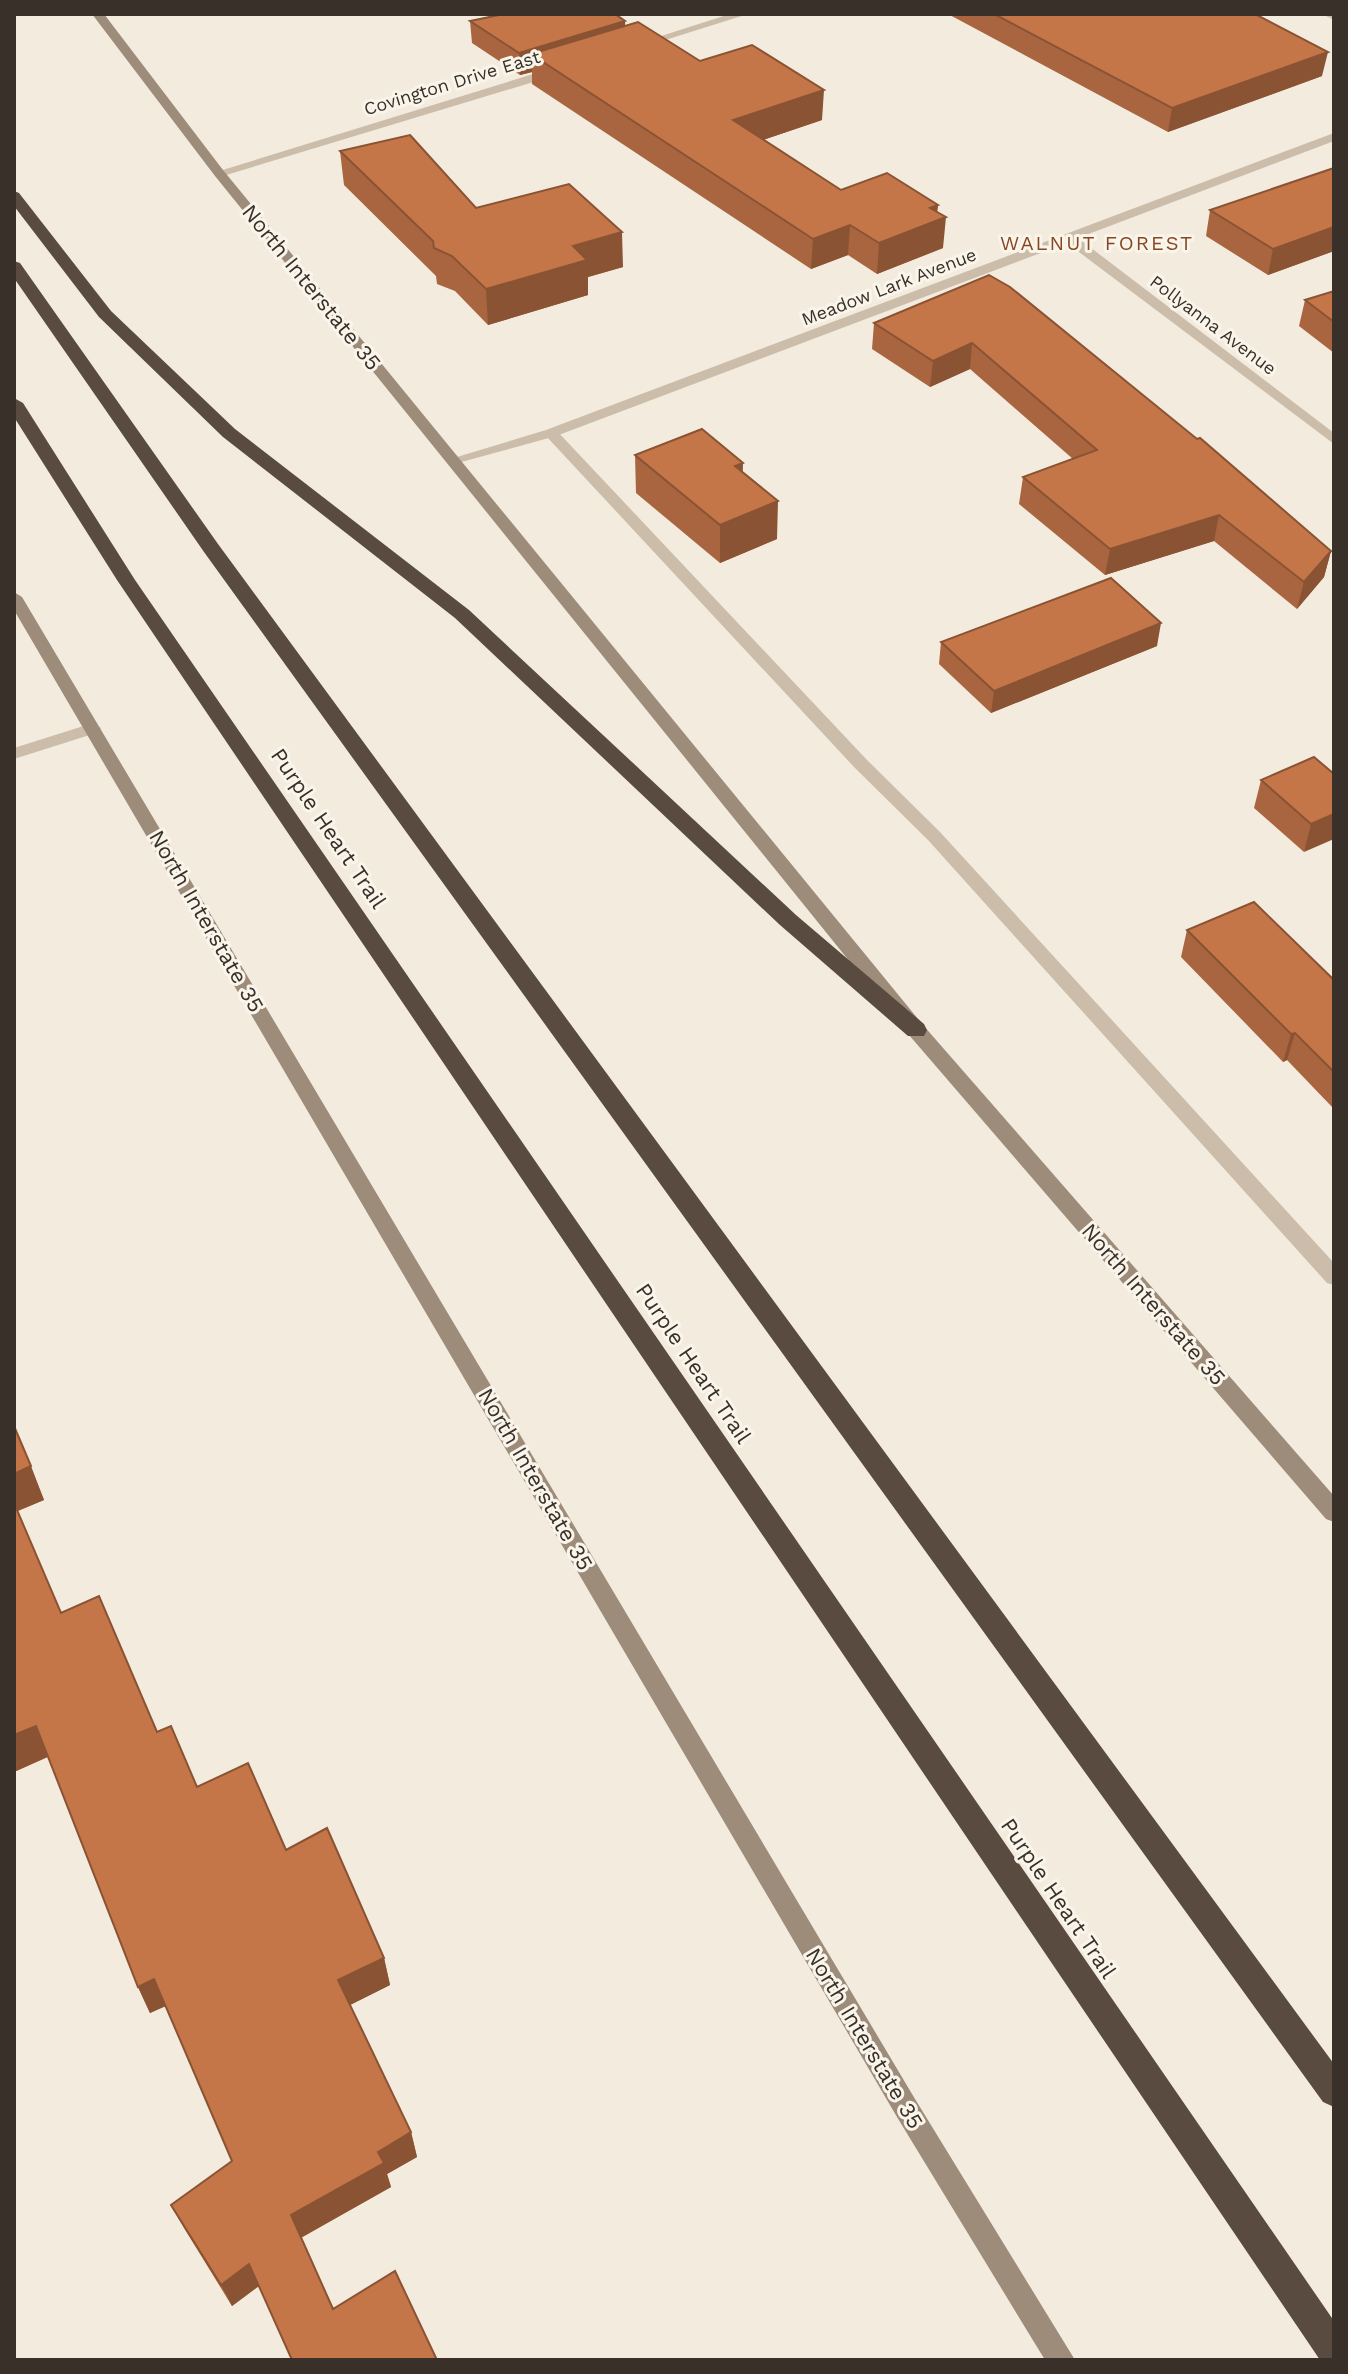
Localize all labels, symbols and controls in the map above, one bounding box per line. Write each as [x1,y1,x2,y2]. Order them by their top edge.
street label: Covington Drive East [361,46,543,119]
street label: North Interstate 35 [237,199,386,375]
district label: WALNUT FOREST [1000,231,1194,255]
street label: Meadow Lark Avenue [798,243,979,330]
street label: Pollyanna Avenue [1146,270,1281,379]
street label: Purple Heart Trail [266,743,392,913]
street label: North Interstate 35 [144,826,269,1017]
street label: North Interstate 35 [1077,1218,1231,1390]
street label: Purple Heart Trail [631,1278,757,1448]
street label: North Interstate 35 [473,1384,598,1575]
street label: Purple Heart Trail [996,1813,1122,1983]
street label: North Interstate 35 [801,1944,928,2133]

